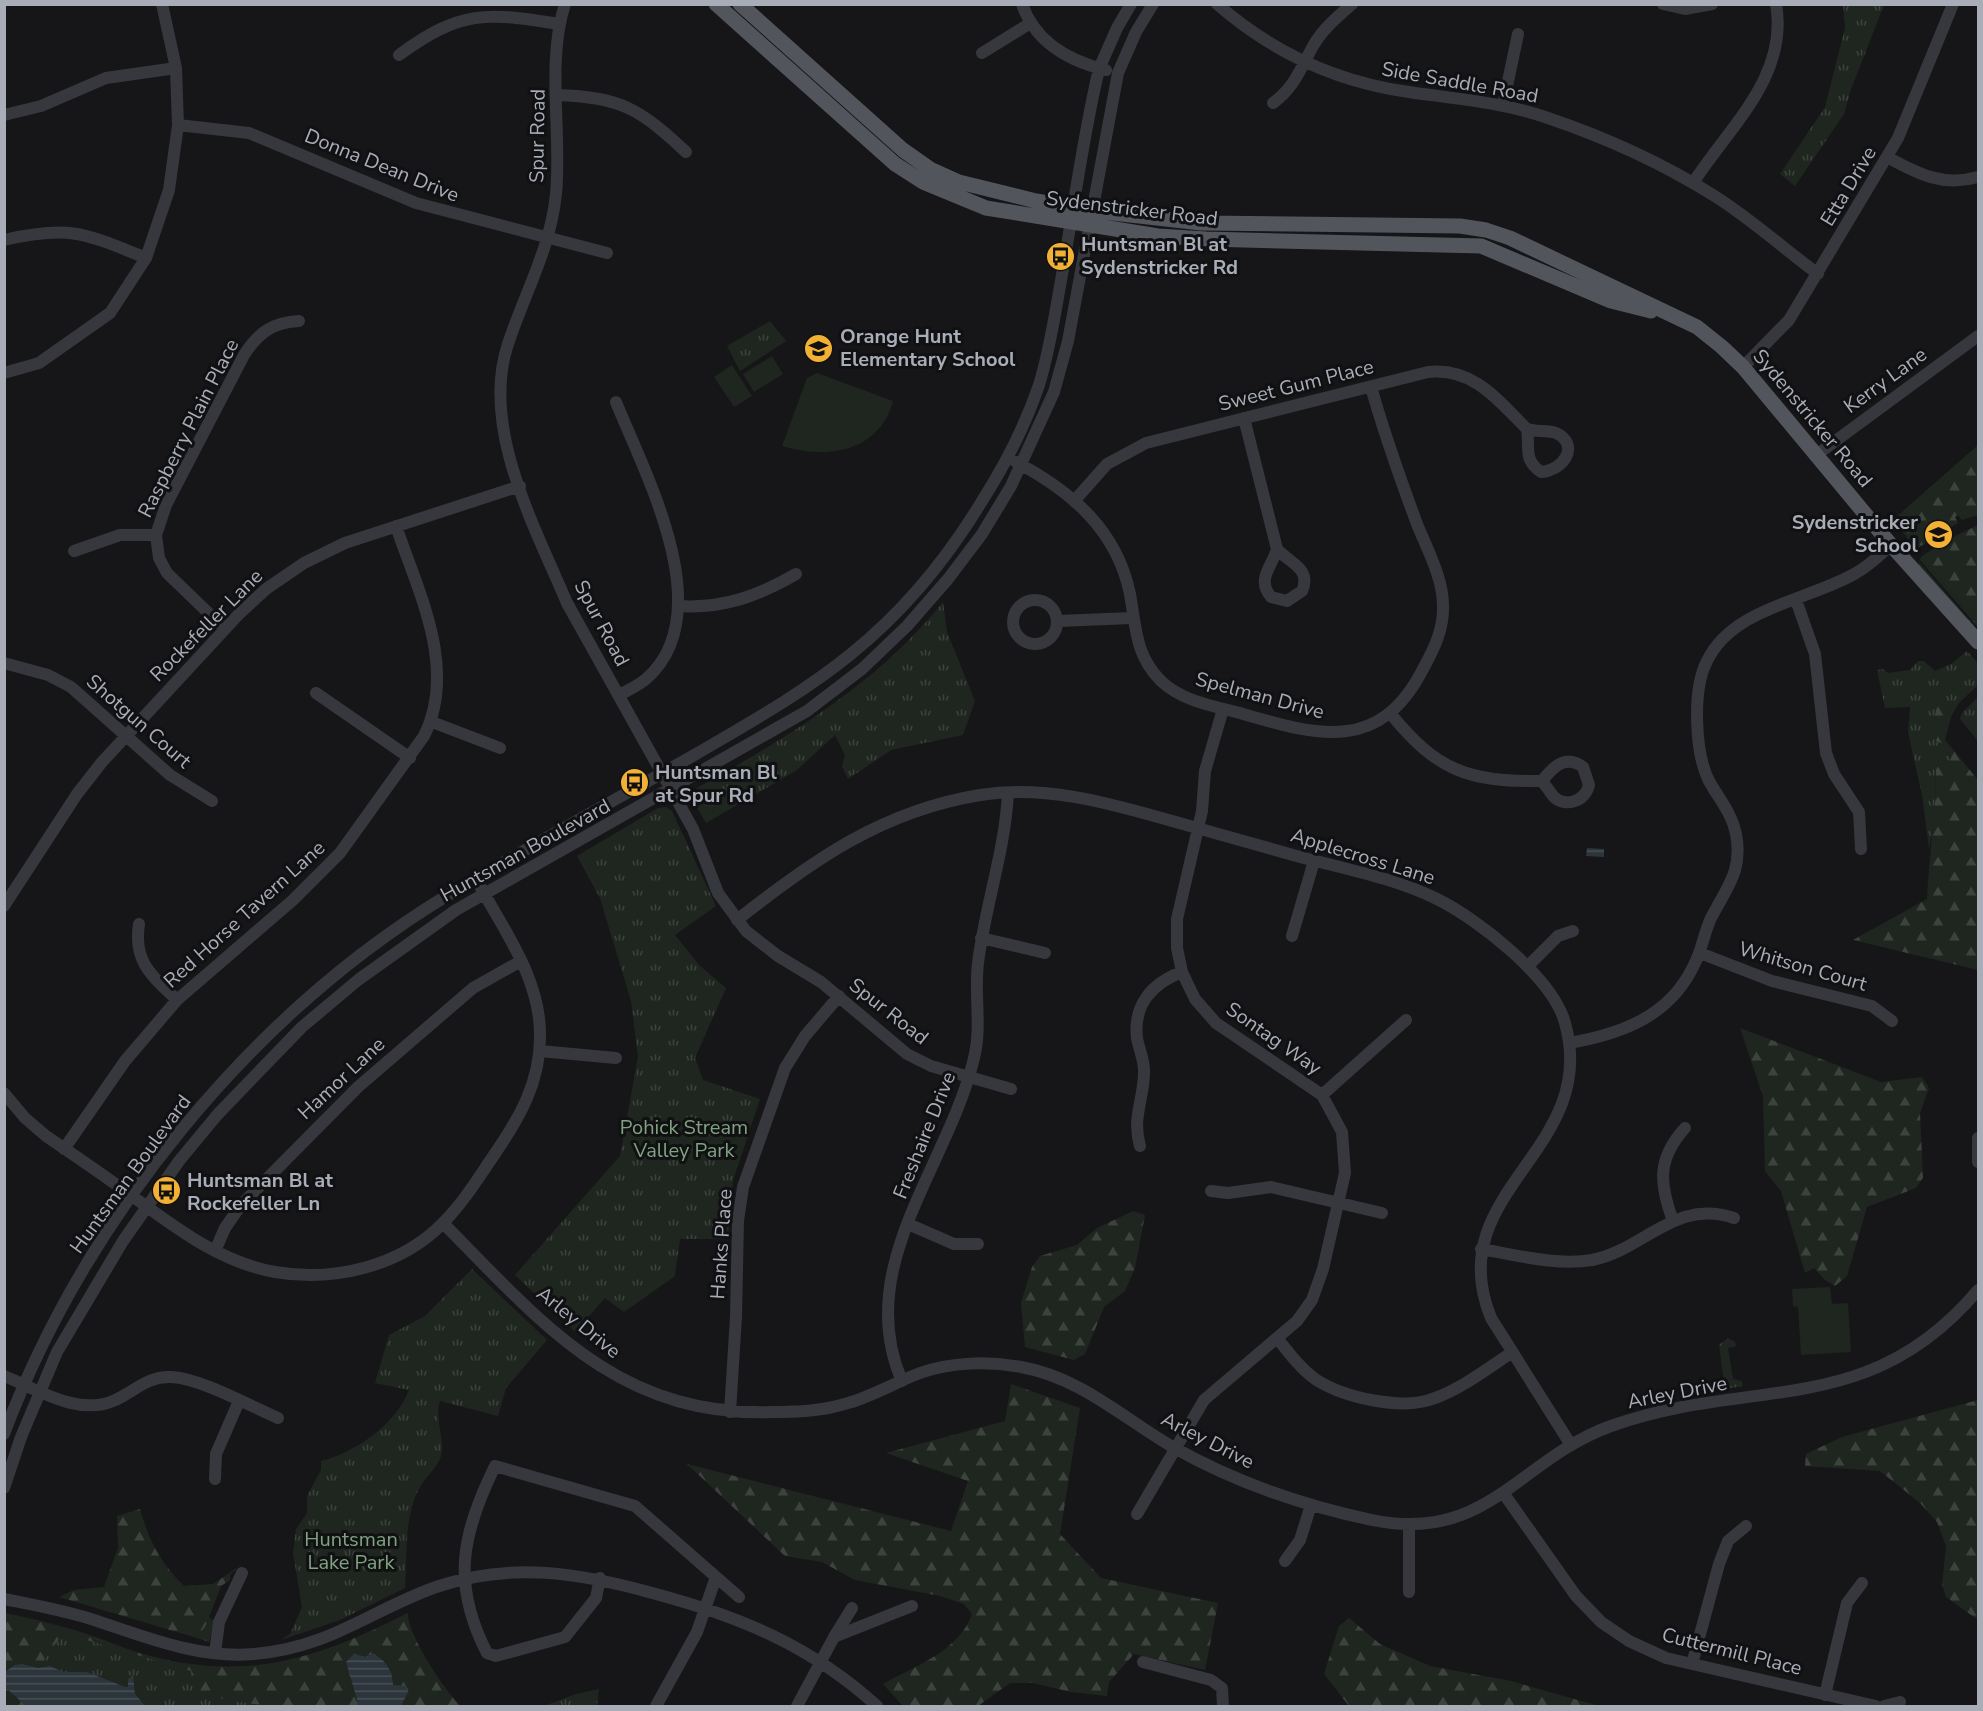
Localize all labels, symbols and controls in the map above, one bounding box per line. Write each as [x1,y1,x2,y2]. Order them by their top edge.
street label: Side Saddle Road [1379,55,1540,110]
street label: Spur Road [523,89,552,183]
street label: Donna Dean Drive [301,122,463,209]
street label: Etta Drive [1814,141,1883,231]
street label: Sydenstricker Road [1045,185,1219,232]
place label: Huntsman Bl at Sydenstricker Rd [1081,231,1238,281]
bus stop icon: Huntsman Bl at Sydenstricker Rd [1044,240,1076,272]
place label: Orange Hunt Elementary School [840,323,1016,373]
school or university icon: Orange Hunt Elementary School [803,332,835,364]
street label: Raspberry Plain Place [132,334,245,522]
street label: Kerry Lane [1838,341,1932,420]
street label: Sydenstricker Road [1747,343,1878,493]
street label: Sweet Gum Place [1216,353,1377,418]
place label: Sydenstricker School [1792,509,1919,559]
school or university icon: Sydenstricker School [1923,518,1955,550]
street label: Rockefeller Lane [144,563,269,688]
street label: Spur Road [568,575,636,671]
street label: Spelman Drive [1193,665,1327,726]
street label: Shotgun Court [80,668,198,775]
place label: Huntsman Bl at Spur Rd [655,759,778,809]
bus stop icon: Huntsman Bl at Spur Rd [618,767,650,799]
street label: Huntsman Boulevard [436,793,615,908]
street label: Applecross Lane [1287,822,1438,891]
street label: Red Horse Tavern Lane [158,835,331,994]
street label: Whitson Court [1736,935,1871,998]
street label: Spur Road [843,972,934,1051]
street label: Sontag Way [1221,996,1327,1082]
street label: Hamor Lane [292,1031,391,1126]
street label: Freshaire Drive [887,1068,962,1203]
street label: Huntsman Boulevard [64,1089,197,1259]
park label: Pohick Stream Valley Park [620,1114,748,1164]
place label: Huntsman Bl at Rockefeller Ln [187,1167,333,1217]
bus stop icon: Huntsman Bl at Rockefeller Ln [150,1175,182,1207]
street label: Hanks Place [704,1188,739,1300]
street label: Arley Drive [531,1280,626,1365]
street label: Arley Drive [1625,1370,1729,1415]
street label: Arley Drive [1157,1406,1259,1475]
park label: Huntsman Lake Park [304,1526,398,1576]
street label: Cuttermill Place [1659,1621,1805,1682]

